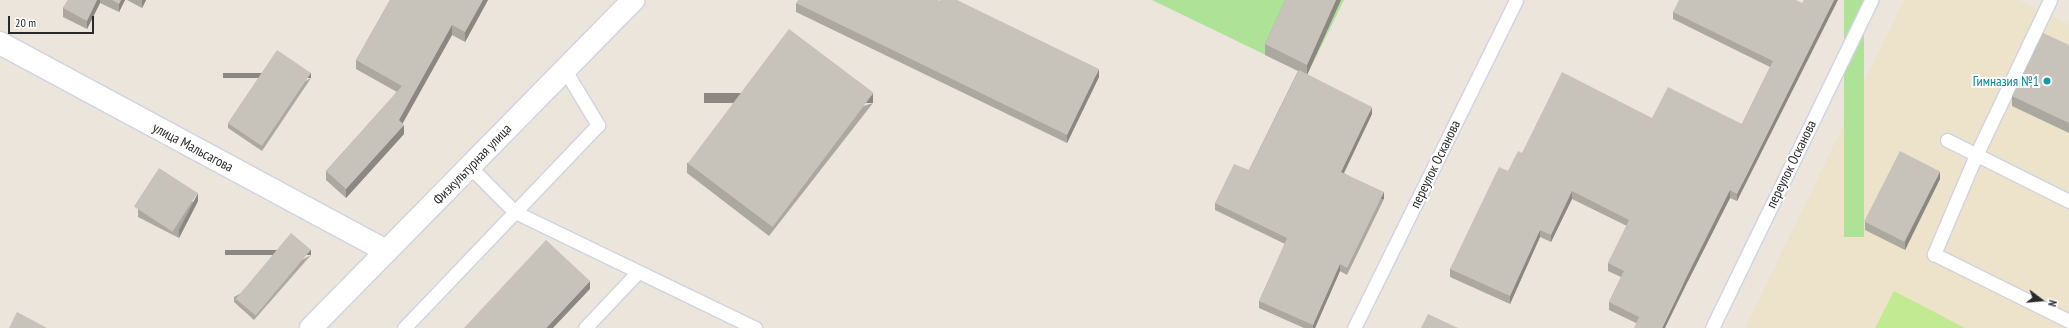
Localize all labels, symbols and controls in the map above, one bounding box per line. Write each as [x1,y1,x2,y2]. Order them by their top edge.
scale bar [10,8,96,34]
text: 20 m [15,15,36,30]
place label: Гимназия №1 [1973,73,2039,89]
marker: Гимназия №1 [2042,76,2052,86]
street label: переулок Осканова [1406,117,1464,211]
street label: переулок Осканова [1762,117,1820,211]
street label: улица Мальсагова [150,119,236,175]
street label: Физкультурная улица [429,120,515,208]
north arrow [2021,280,2061,320]
text: N [2045,299,2060,308]

